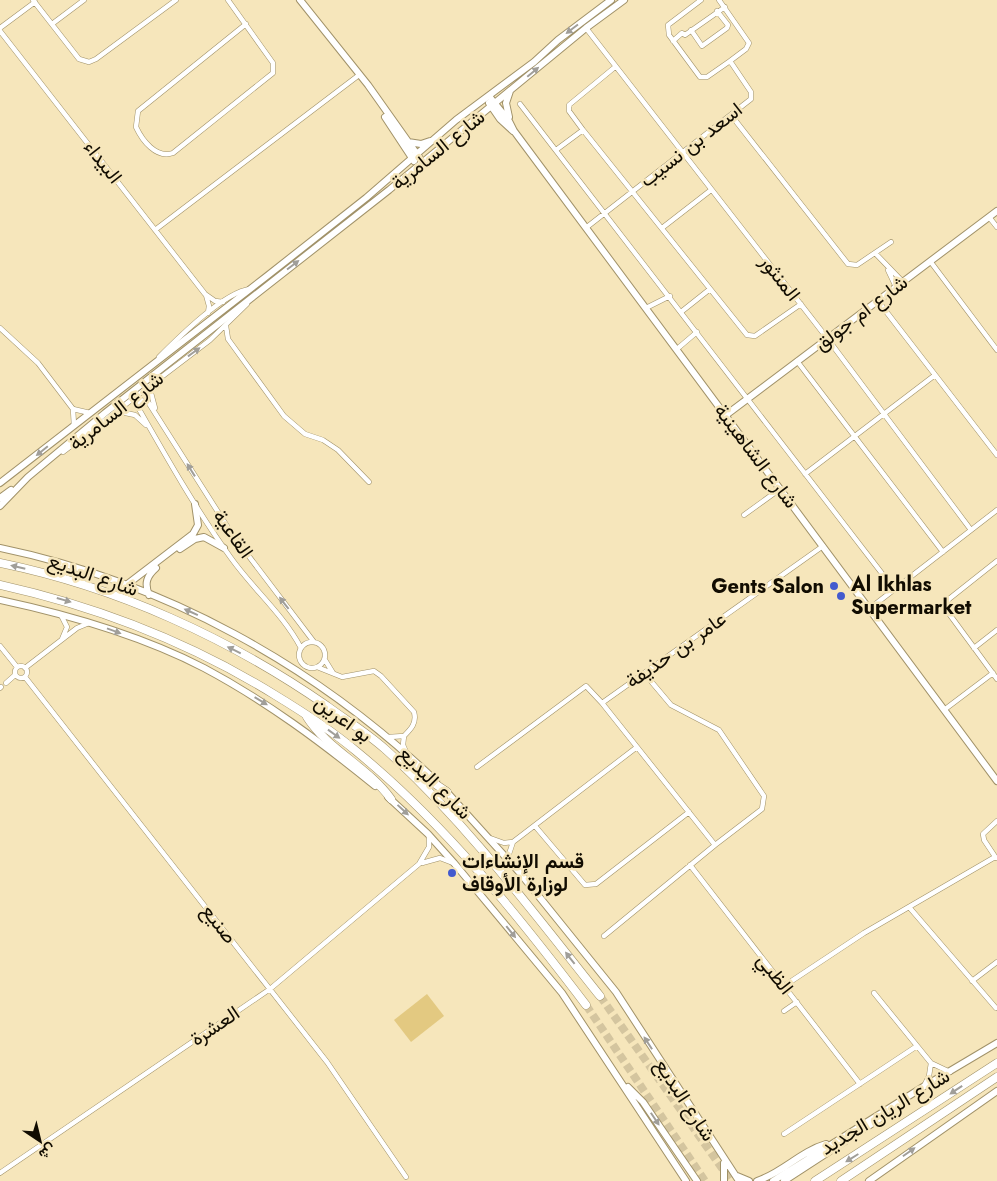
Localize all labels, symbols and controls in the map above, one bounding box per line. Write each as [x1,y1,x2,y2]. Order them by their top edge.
one-way arrow [565,24,579,34]
one-way arrow [527,66,540,77]
street label: اسعد بن نسيب [634,96,748,194]
street label: شارع السامرية [385,103,491,197]
street label: البيداء [77,134,129,190]
street label: المنثور [752,248,807,307]
one-way arrow [286,260,299,271]
street label: شارع ام جولق [808,268,914,358]
one-way arrow [188,347,201,357]
street label: شارع السامرية [62,365,170,457]
street label: شارع الشاهينية [707,398,805,514]
one-way arrow [36,445,49,456]
one-way arrow [187,463,196,476]
street label: القاعية [206,504,260,564]
street label: شارع البديع [44,546,142,604]
one-way arrow [10,563,25,571]
place label: Al Ikhlas Supermarket [850,570,972,622]
place label: Gents Salon [711,572,824,601]
marker: Gents Salon [828,580,840,592]
marker: Al Ikhlas Supermarket [835,590,847,602]
one-way arrow [279,596,290,609]
one-way arrow [57,597,72,605]
street label: عامر بن حذيفة [620,605,732,695]
one-way arrow [184,608,198,616]
one-way arrow [107,628,122,635]
one-way arrow [227,645,242,654]
street label: بو اعرين [308,688,378,750]
one-way arrow [254,697,267,706]
one-way arrow [327,729,341,739]
street label: شارع البديع [392,740,478,826]
one-way arrow [397,804,409,816]
place label: قسم الإنشاءات لوزارة الأوقاف [462,847,584,899]
marker: قسم الإنشاءات لوزارة الأوقاف [446,867,458,879]
street label: صنيع [194,898,244,950]
one-way arrow [506,925,517,938]
street label: الظبي [748,947,800,1002]
one-way arrow [564,952,575,965]
street label: العشرة [184,999,246,1053]
one-way arrow [644,1036,653,1049]
street label: شارع البديع [647,1053,723,1147]
street label: شارع الريان الجديد [815,1062,955,1162]
one-way arrow [950,1085,963,1095]
one-way arrow [650,1113,660,1126]
north arrow [15,1116,65,1166]
text: ش [35,1139,60,1165]
one-way arrow [902,1147,916,1157]
one-way arrow [846,1153,859,1162]

